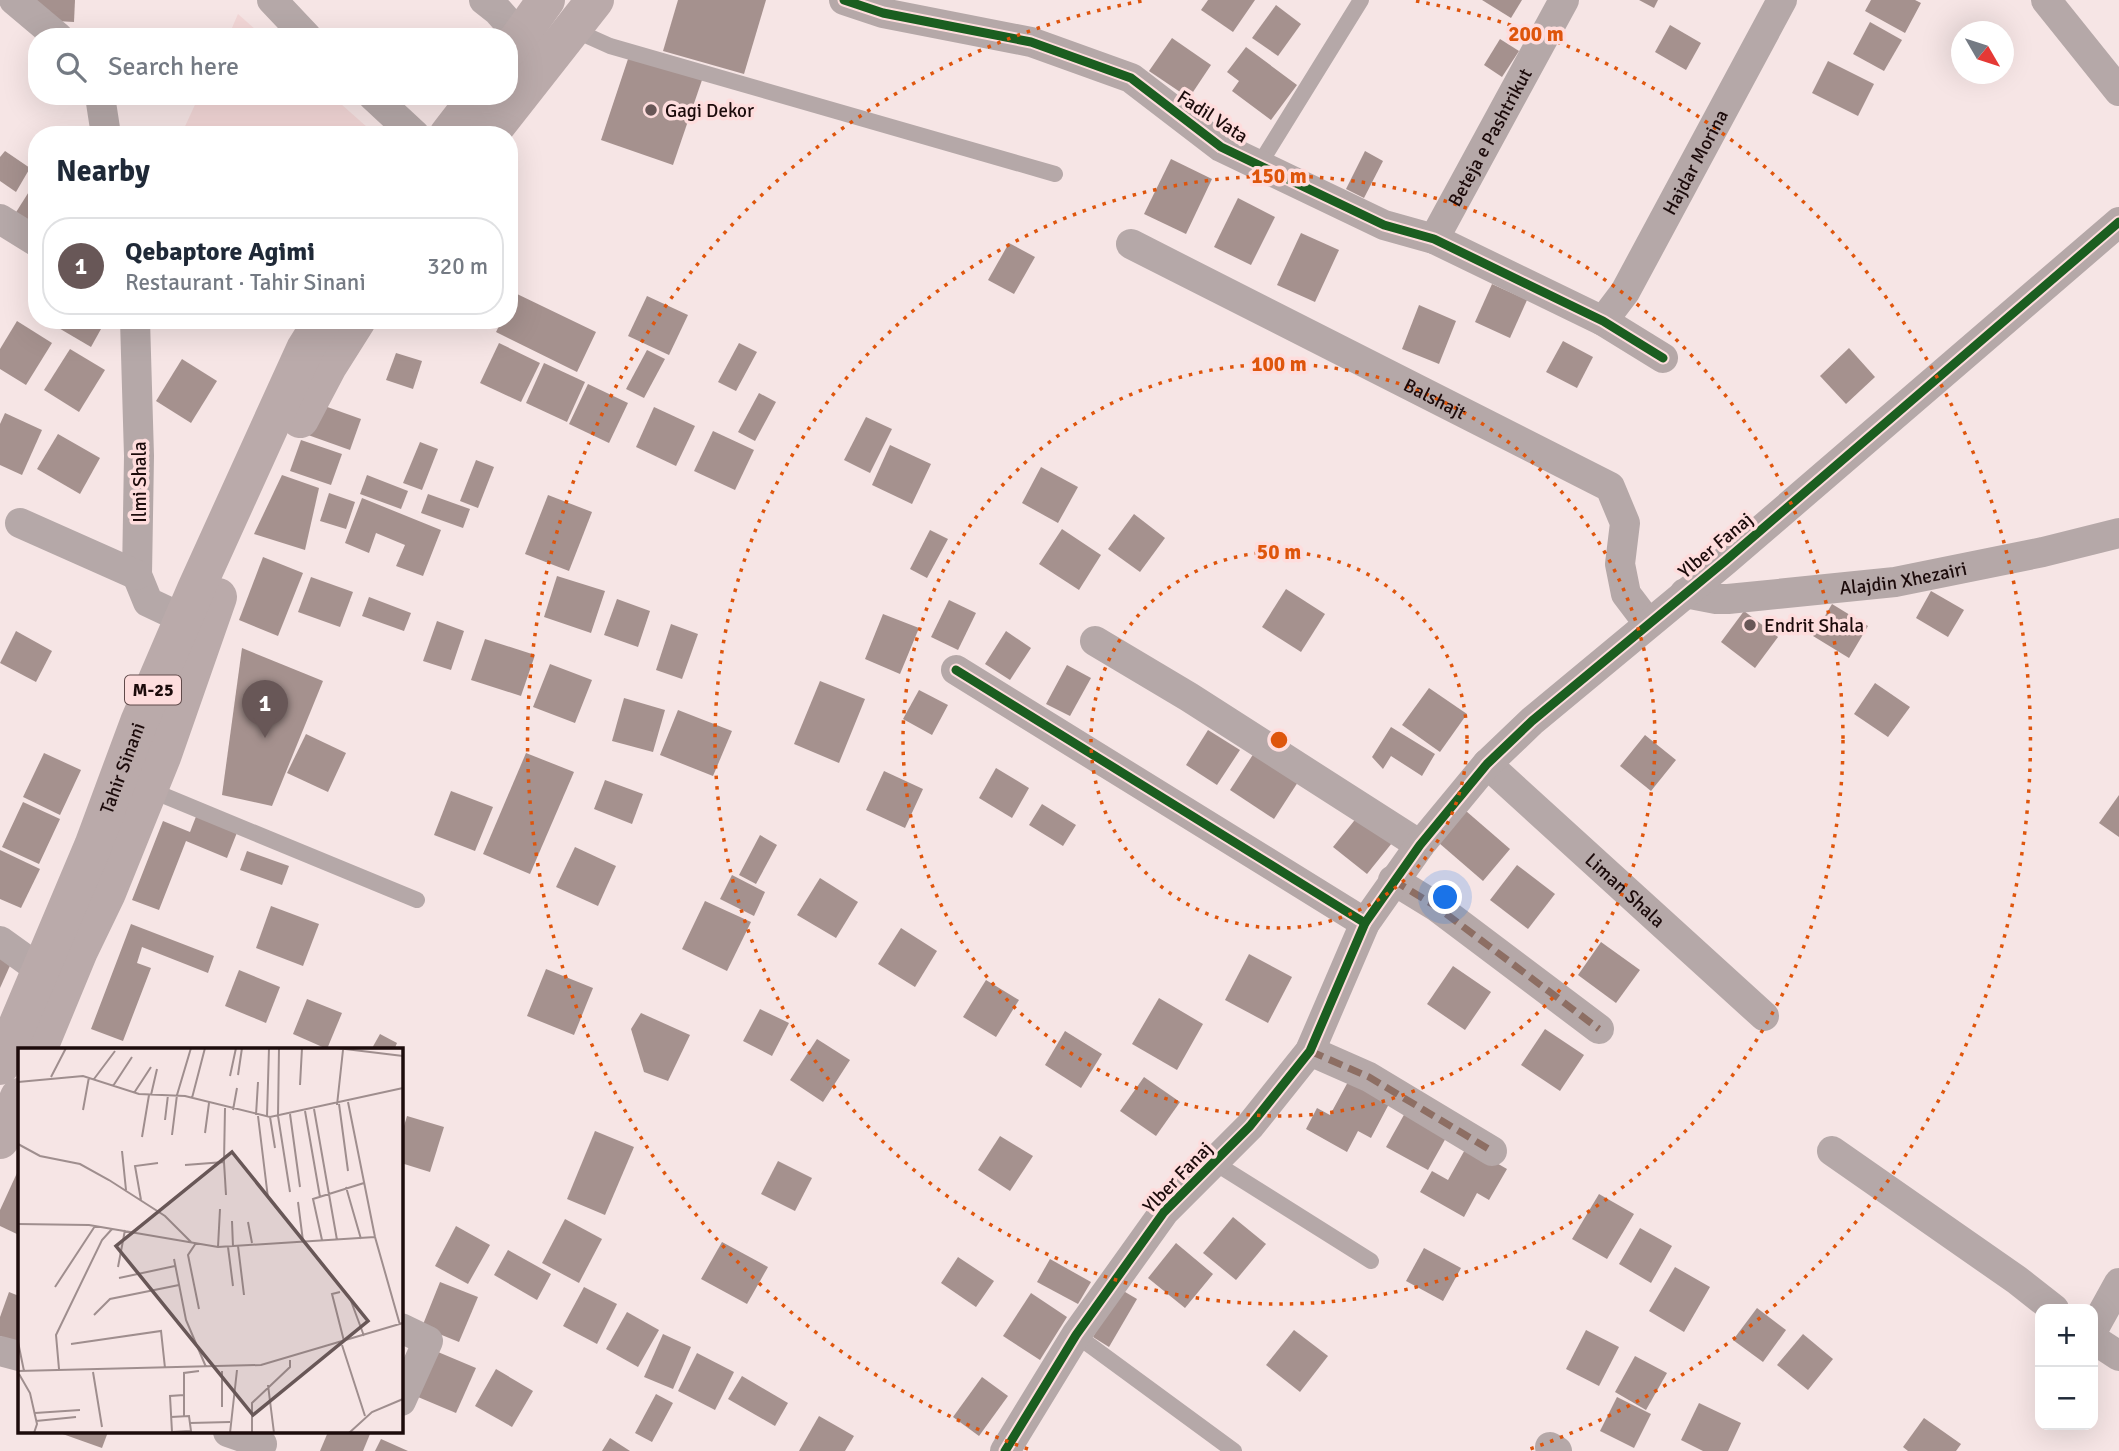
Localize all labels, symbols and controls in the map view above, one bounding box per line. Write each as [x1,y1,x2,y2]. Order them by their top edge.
text: 200 m [1508,21,1564,47]
north arrow [1951,21,2014,84]
search box [28,28,518,105]
icon: search [52,48,90,86]
text: Search here [108,51,239,83]
street label: Beteja e Pashtrikut [1443,64,1538,211]
street label: Fadil Vata [1173,85,1252,149]
place label: Gagi Dekor [665,99,754,123]
marker: Gagi Dekor [643,102,659,118]
street label: Hajdar Morina [1658,106,1734,219]
text: Nearby [56,153,150,190]
text: 150 m [1251,163,1307,189]
text: Qebaptore Agimi [125,236,315,268]
text: 1 [75,252,87,281]
text: 320 m [427,252,488,281]
text: Restaurant · Tahir Sinani [125,268,366,297]
text: 100 m [1251,351,1307,377]
street label: Balshajt [1399,373,1470,425]
street label: Ilmi Shala [128,441,152,523]
street label: Ylber Fanaj [1673,508,1758,584]
text: 50 m [1257,539,1301,565]
street label: Alajdin Xhezairi [1838,557,1969,601]
place label: Endrit Shala [1764,614,1864,638]
marker: Endrit Shala [1742,617,1758,633]
road number: M-25 [125,676,181,704]
pin: 1 [242,680,288,738]
street label: Tahir Sinani [95,719,151,817]
centre of rings [1267,728,1291,752]
street label: Liman Shala [1580,848,1670,933]
your location [1428,880,1462,914]
inset map [18,1048,402,1434]
street label: Ylber Fanaj [1138,1137,1218,1218]
map controls [2035,1304,2098,1430]
button: + [2035,1304,2098,1367]
button: − [2035,1367,2098,1430]

